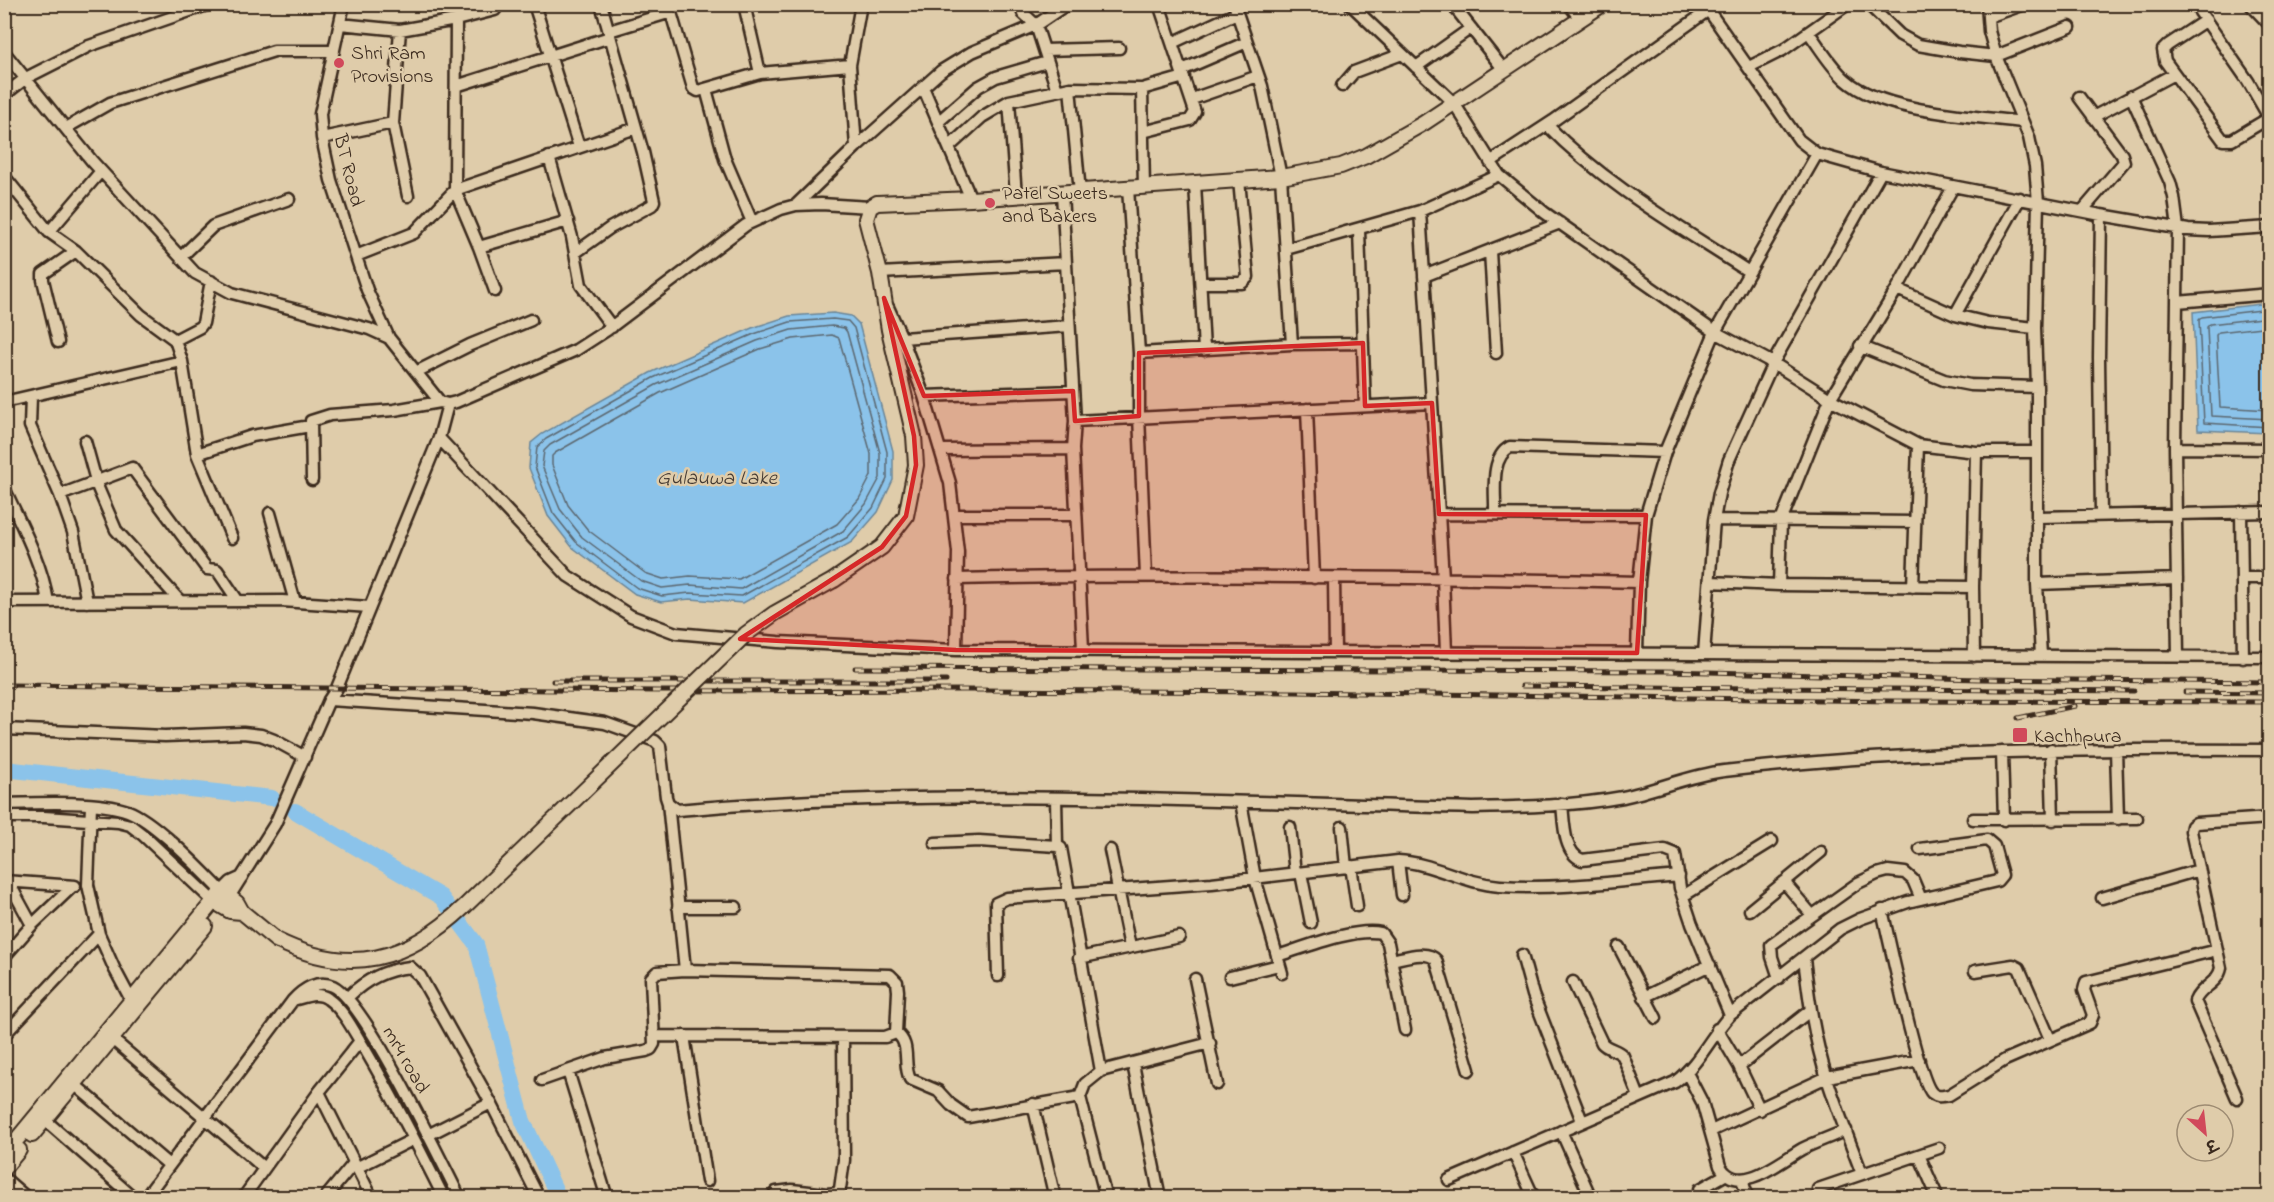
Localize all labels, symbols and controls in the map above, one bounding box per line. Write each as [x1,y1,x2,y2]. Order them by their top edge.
place label: Shri Ram Provisions [351,40,434,92]
marker: Shri Ram Provisions [332,56,346,70]
street label: BT Road [324,131,371,210]
place label: Patel Sweets and Bakers [1002,180,1108,232]
marker: Patel Sweets and Bakers [983,196,997,210]
water label: Gulauwa Lake [657,464,779,494]
place label: Kachhpura [2034,723,2122,752]
marker: Kachhpura [2011,726,2029,744]
street label: mr4 road [374,1021,436,1099]
north arrow [2175,1103,2235,1163]
text: उ [2200,1131,2223,1158]

